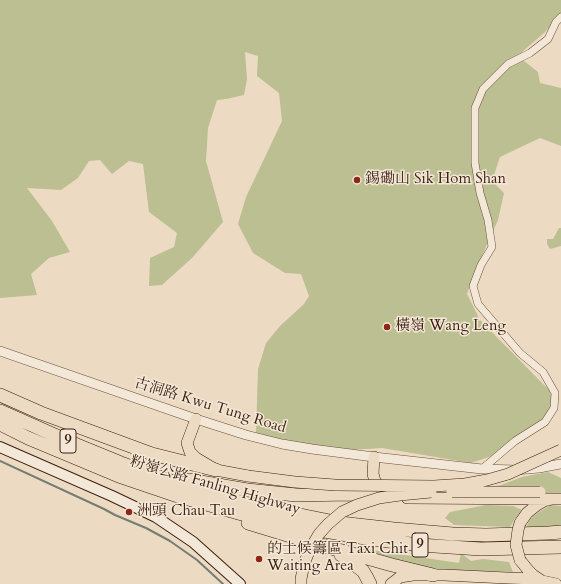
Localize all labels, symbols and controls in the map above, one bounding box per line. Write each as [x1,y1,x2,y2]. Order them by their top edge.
place label: 錫磡山 Sik Hom Shan [365,171,506,189]
marker: 錫磡山 Sik Hom Shan [352,175,362,185]
place label: 橫嶺 Wang Leng [395,318,506,336]
marker: 橫嶺 Wang Leng [382,322,392,332]
street label: 古洞路 Kwu Tung Road [132,374,288,438]
road number: 9 [60,429,76,453]
street label: 粉嶺公路 Fanling Highway [128,453,302,519]
place label: 洲頭 Chau Tau [137,503,235,521]
marker: 洲頭 Chau Tau [124,507,134,517]
road number: 9 [412,533,428,557]
place label: 的士候籌區 Taxi Chit Waiting Area [267,541,408,576]
marker: 的士候籌區 Taxi Chit Waiting Area [254,554,264,564]

